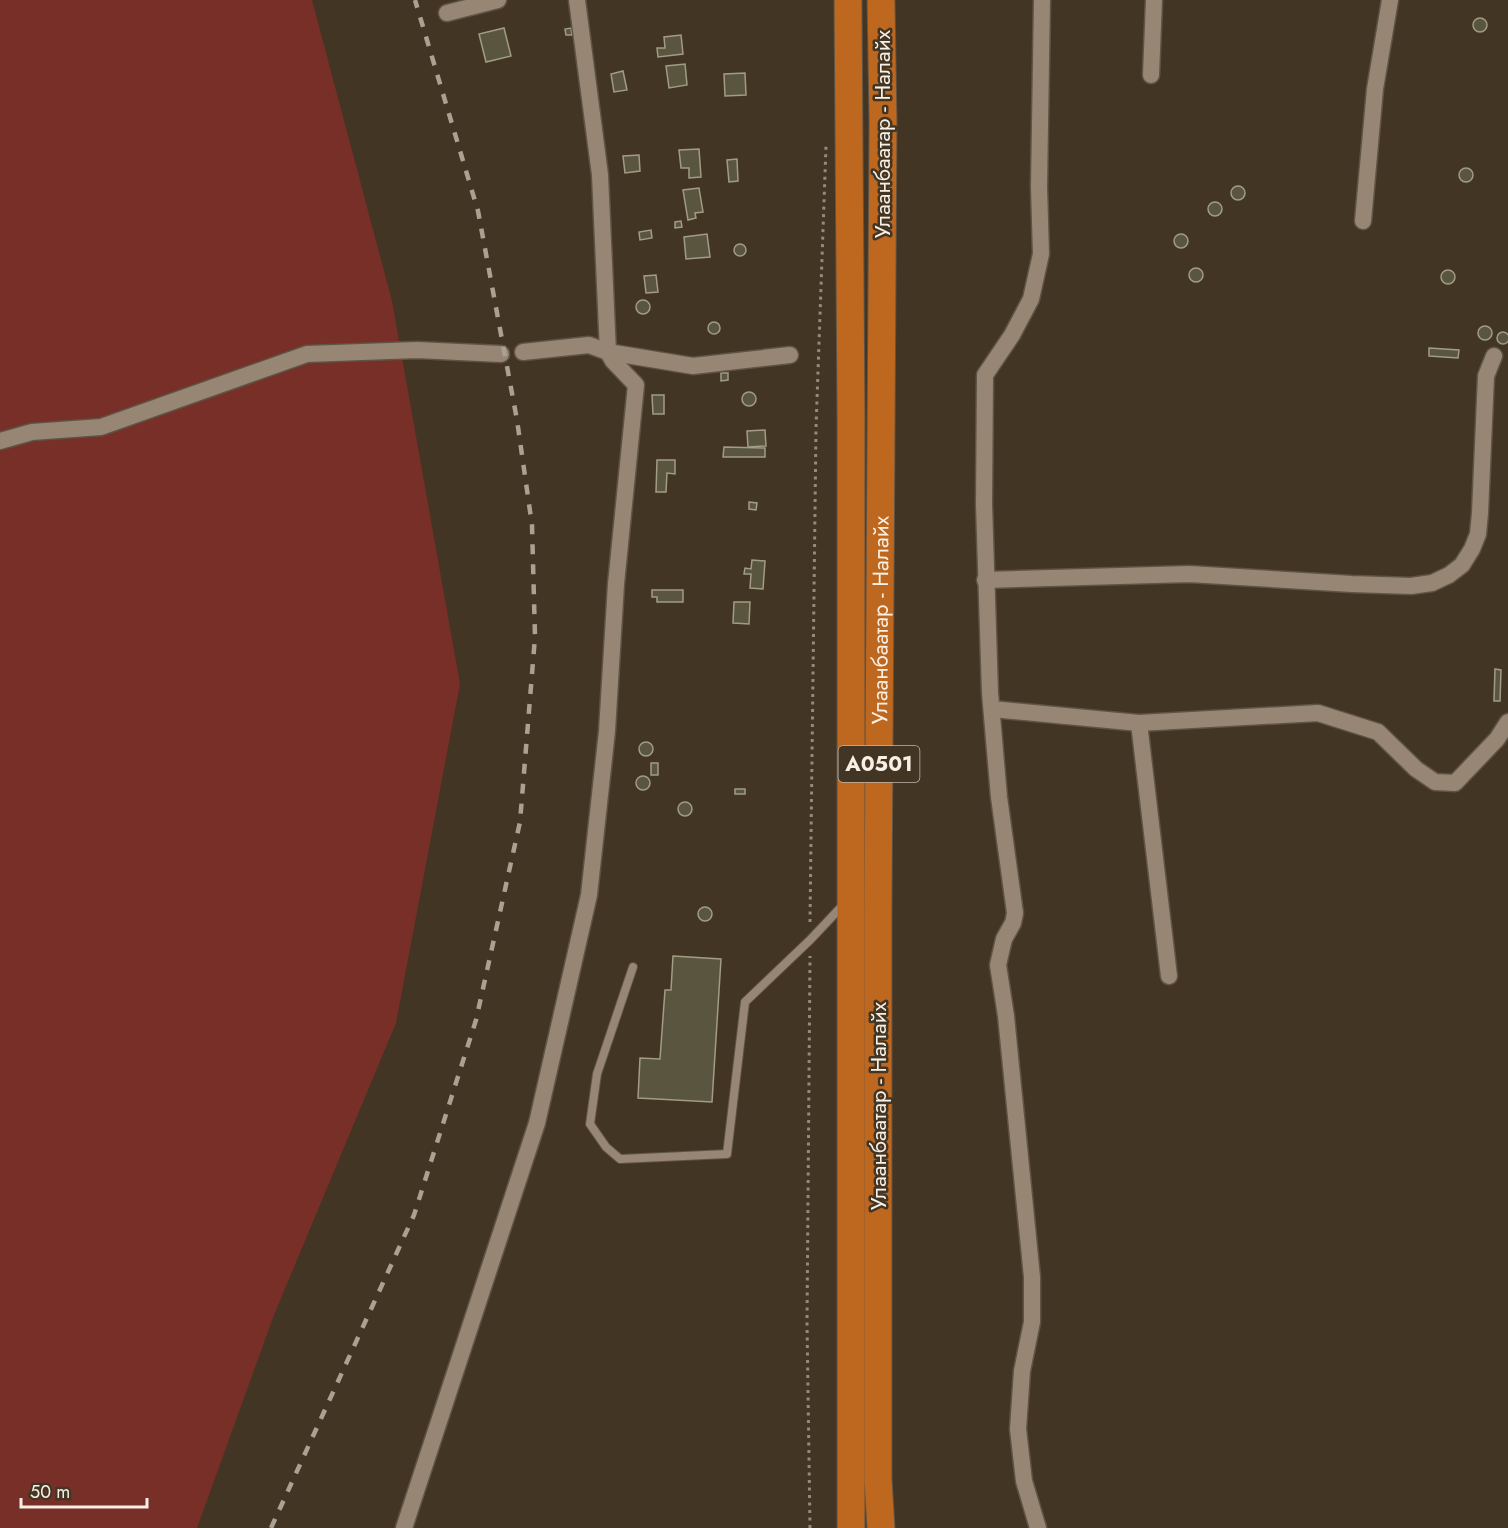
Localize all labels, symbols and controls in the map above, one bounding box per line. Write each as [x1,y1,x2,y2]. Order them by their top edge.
street label: Улаанбаатар - Налайх [866,29,898,238]
street label: Улаанбаатар - Налайх [863,515,897,724]
road number: A0501 [838,746,920,782]
street label: Улаанбаатар - Налайх [862,1001,894,1210]
scale bar [21,1471,147,1509]
text: 50 m [30,1479,70,1505]

